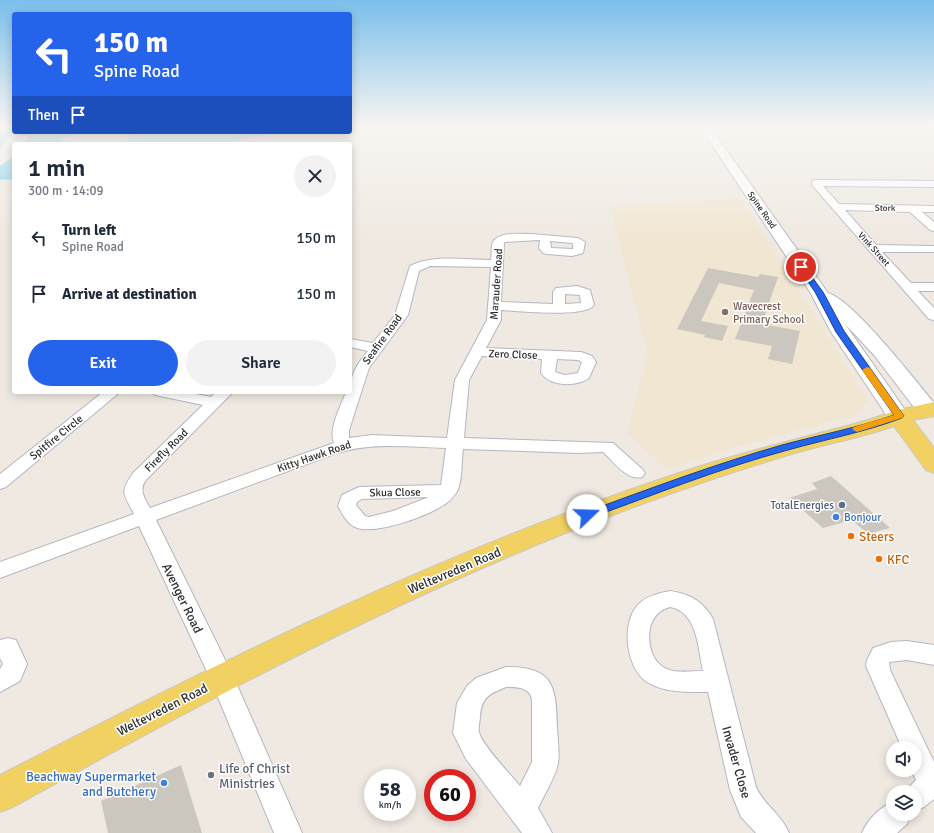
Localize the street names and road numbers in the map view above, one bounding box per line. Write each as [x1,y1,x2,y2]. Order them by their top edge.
street label: Spine Road [745,190,779,231]
street label: Stork [875,203,896,214]
street label: Vink Street [855,230,892,269]
street label: Marauder Road [488,248,505,320]
street label: Seafire Road [360,312,405,367]
street label: Zero Close [488,347,538,362]
street label: Spitfire Circle [27,412,85,463]
street label: Firefly Road [142,426,191,475]
street label: Kitty Hawk Road [276,438,353,475]
street label: Skua Close [369,486,421,499]
street label: Weltevreden Road [405,544,503,598]
street label: Avenger Road [158,561,206,636]
street label: Weltevreden Road [114,680,211,740]
street label: Invader Close [718,724,754,800]

